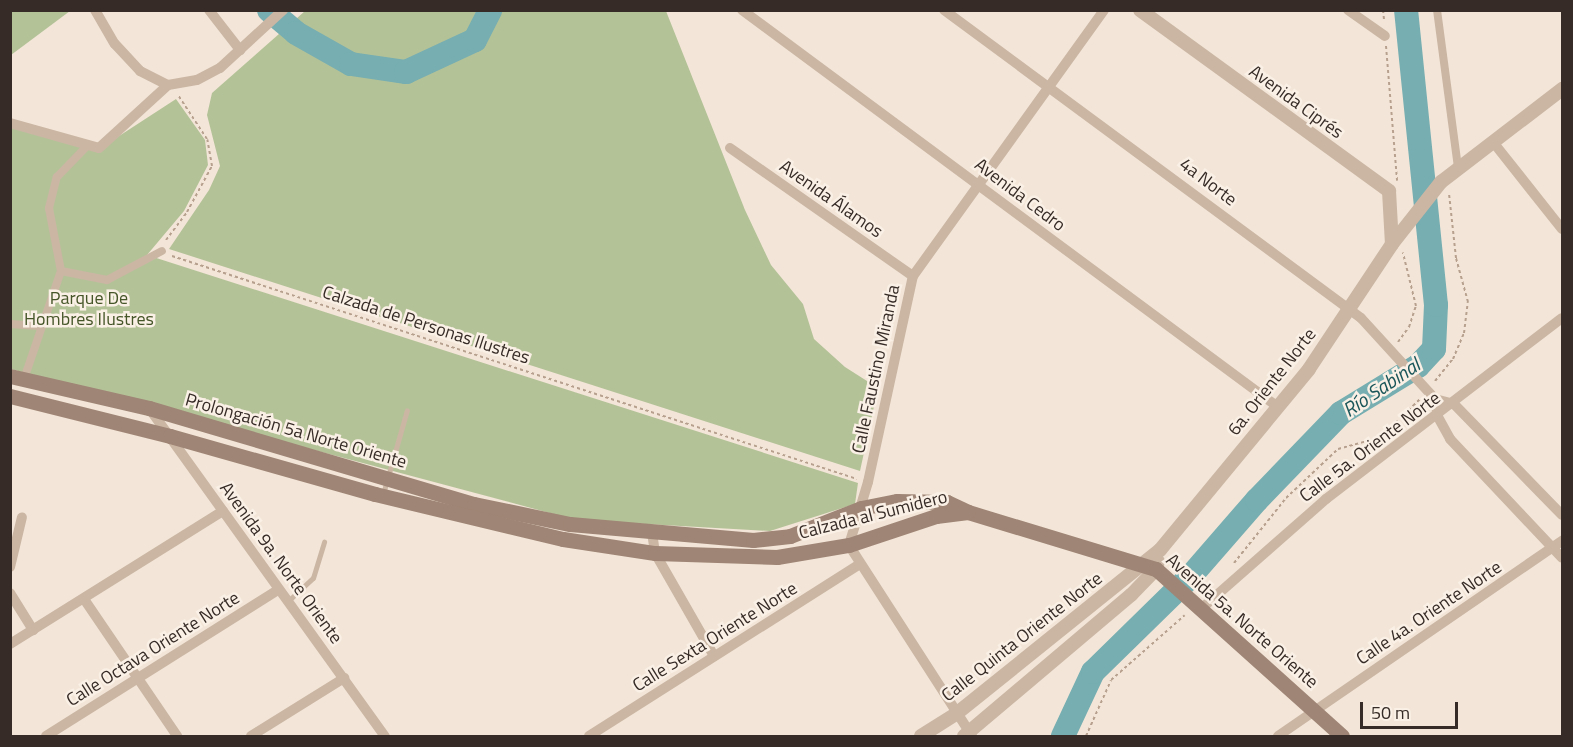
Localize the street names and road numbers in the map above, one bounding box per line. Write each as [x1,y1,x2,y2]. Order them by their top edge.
street label: Avenida Ciprés [1245,61,1347,143]
street label: 4a Norte [1175,153,1241,211]
street label: Avenida Cedro [970,154,1070,236]
street label: Avenida Álamos [775,155,887,243]
street label: Calzada de Personas Ilustres [320,281,532,369]
street label: Calle Faustino Miranda [848,283,904,455]
street label: 6a. Oriente Norte [1223,324,1321,440]
street label: Calle 5a. Oriente Norte [1295,387,1445,507]
street label: Prolongación 5a Norte Oriente [183,389,409,473]
street label: Avenida 9a. Norte Oriente [215,478,347,648]
street label: Calzada al Sumidero [797,486,949,544]
street label: Avenida 5a. Norte Oriente [1162,549,1322,693]
street label: Calle 4a. Oriente Norte [1352,556,1506,670]
street label: Calle Quinta Oriente Norte [937,568,1107,706]
street label: Calle Sexta Oriente Norte [629,578,801,696]
street label: Calle Octava Oriente Norte [62,587,244,711]

